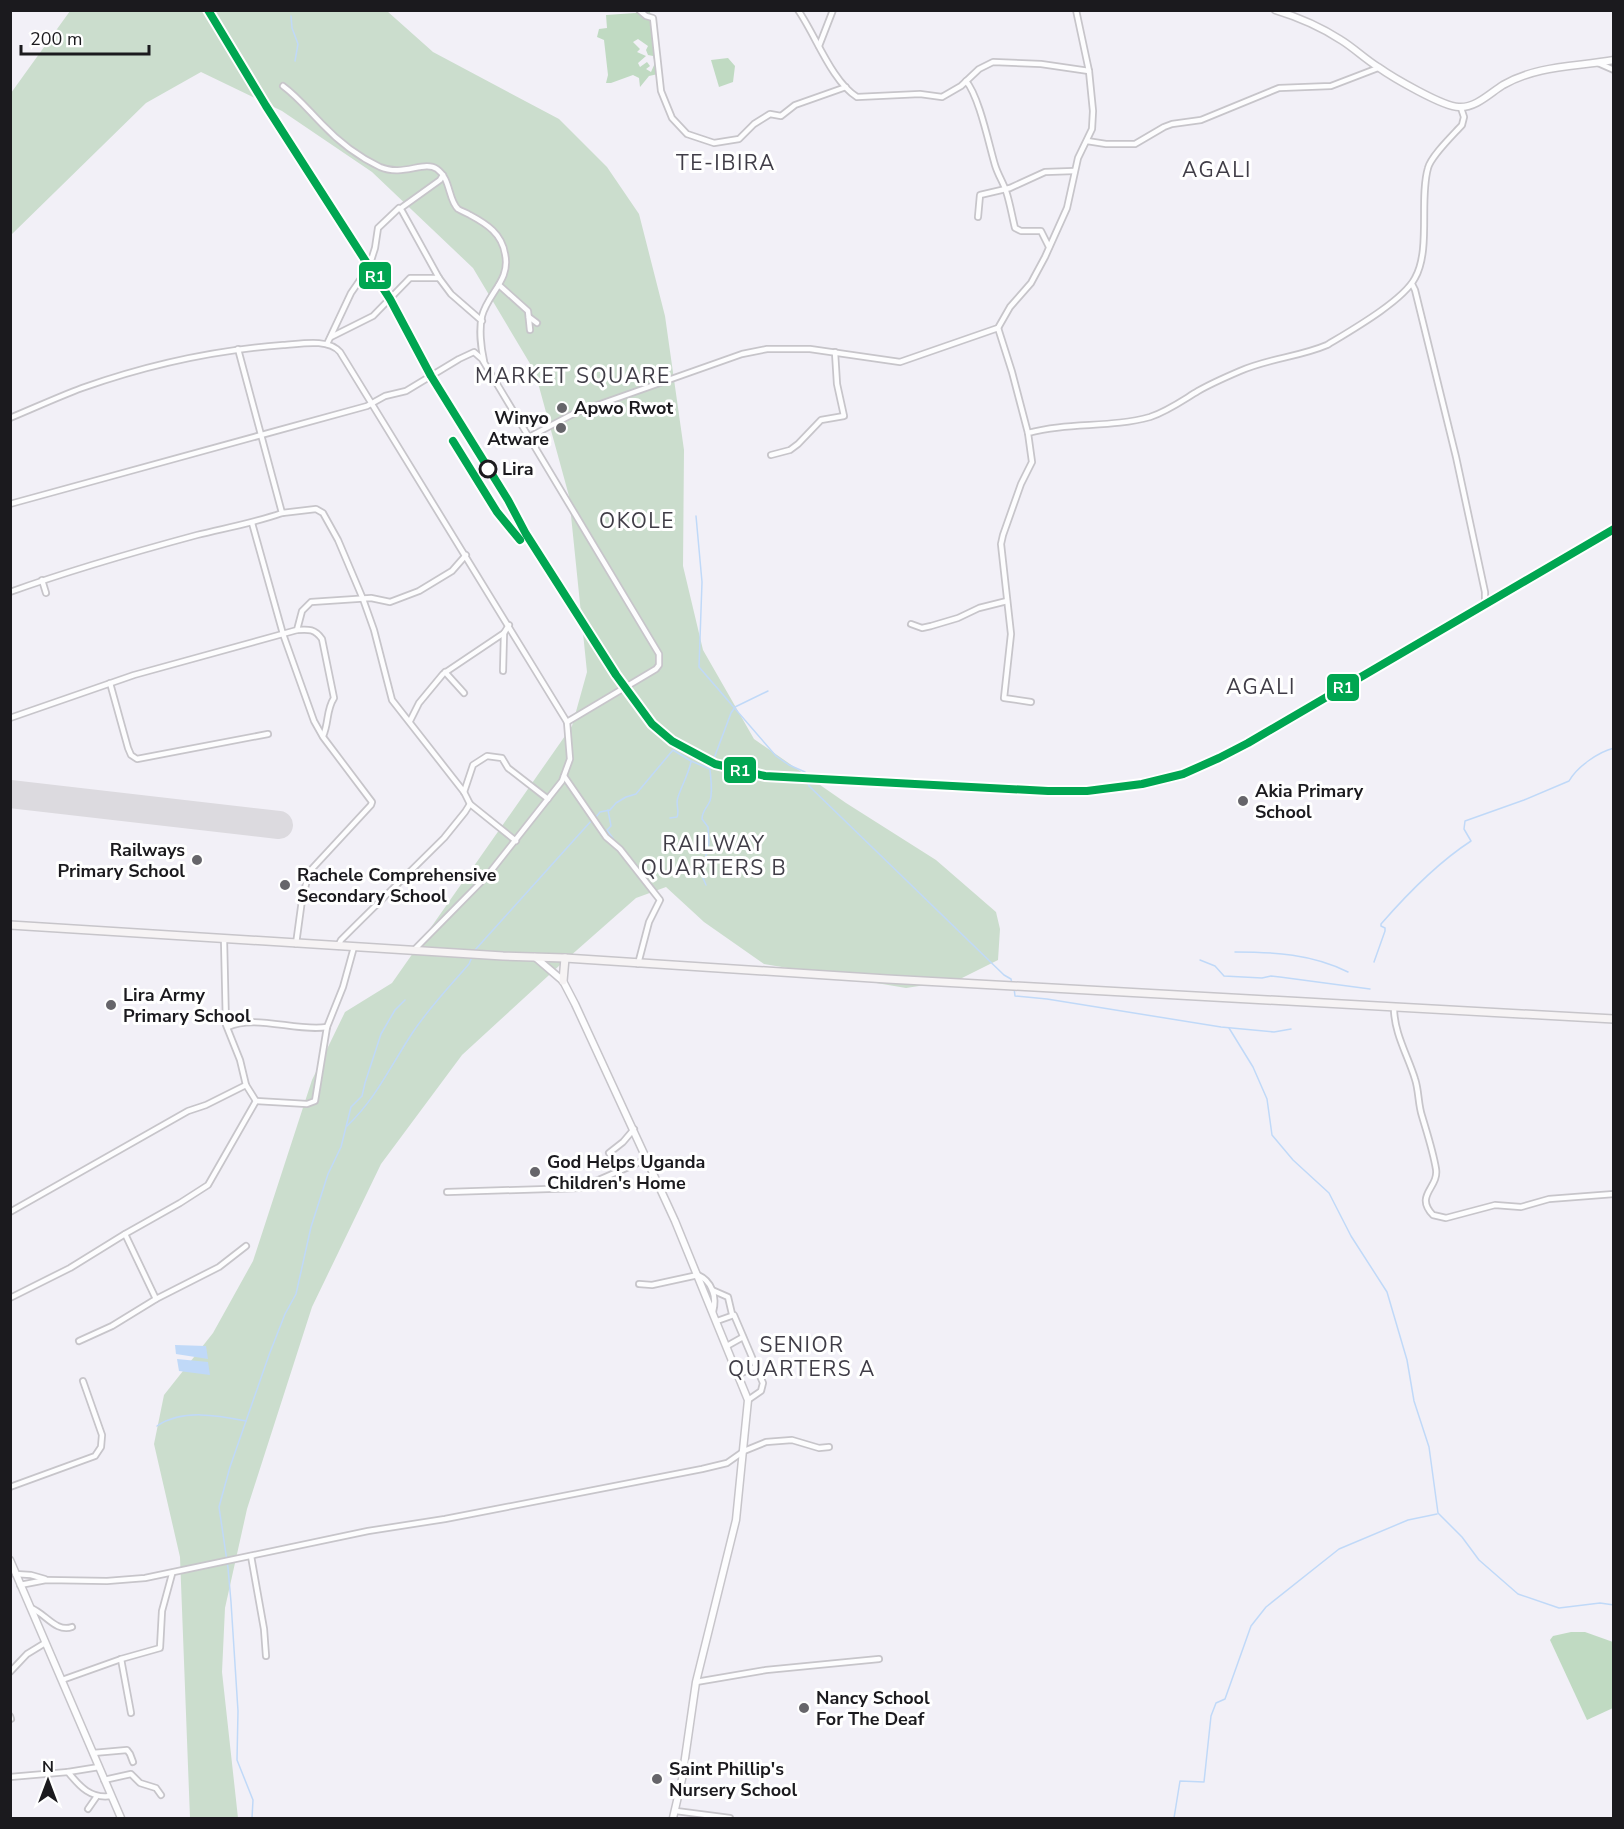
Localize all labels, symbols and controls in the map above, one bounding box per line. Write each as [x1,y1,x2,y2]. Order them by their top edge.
scale bar [21,18,148,56]
text: 200 m [30,27,82,51]
district label: TE-IBIRA [676,149,776,177]
district label: AGALI [1182,156,1252,184]
line badge: R1 [358,261,392,290]
text: R1 [365,266,385,288]
district label: MARKET SQUARE [475,362,671,390]
place label: Apwo Rwot [574,396,673,420]
marker: Apwo Rwot [555,401,569,415]
place label: Winyo Atware [487,406,549,451]
marker: Winyo Atware [554,421,568,435]
place label: Lira [502,457,534,481]
marker: Lira [479,460,497,478]
district label: OKOLE [599,507,675,535]
district label: AGALI [1226,673,1296,701]
line badge: R1 [1326,673,1360,702]
text: R1 [1333,677,1353,699]
line badge: R1 [723,756,757,784]
text: R1 [730,760,750,782]
place label: Akia Primary School [1255,779,1364,824]
marker: Akia Primary School [1236,794,1250,808]
district label: RAILWAY QUARTERS B [641,830,787,882]
place label: Railways Primary School [57,838,185,883]
marker: Railways Primary School [190,853,204,867]
place label: Rachele Comprehensive Secondary School [297,863,497,908]
marker: Rachele Comprehensive Secondary School [278,878,292,892]
place label: Lira Army Primary School [123,983,251,1028]
marker: Lira Army Primary School [104,998,118,1012]
place label: God Helps Uganda Children's Home [547,1150,705,1195]
marker: God Helps Uganda Children's Home [528,1165,542,1179]
district label: SENIOR QUARTERS A [728,1331,876,1383]
place label: Nancy School For The Deaf [816,1686,930,1731]
marker: Nancy School For The Deaf [797,1701,811,1715]
north arrow [18,1751,78,1811]
text: N [42,1756,54,1778]
place label: Saint Phillip's Nursery School [669,1757,797,1802]
marker: Saint Phillip's Nursery School [650,1772,664,1786]

